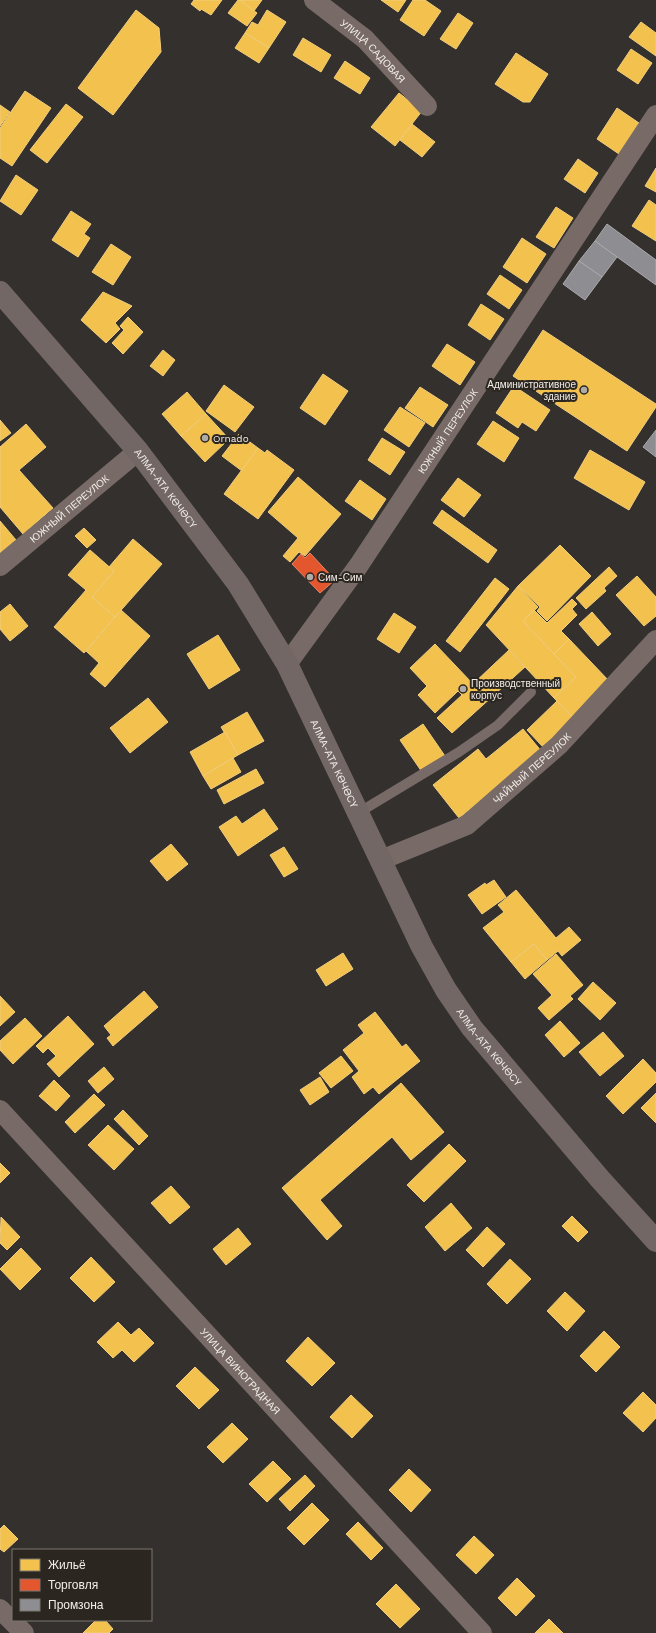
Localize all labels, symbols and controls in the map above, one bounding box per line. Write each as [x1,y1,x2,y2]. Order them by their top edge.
street label: УЛИЦА САДОВАЯ [338,17,408,84]
place label: Административное здание [487,379,576,402]
marker: Административное здание [579,385,589,395]
street label: ЮЖНЫЙ ПЕРЕУЛОК [416,386,479,475]
marker: Ornado [200,433,210,443]
place label: Ornado [213,433,249,444]
street label: АЛМА-АТА КӨЧӨСҮ [133,446,199,530]
street label: ЮЖНЫЙ ПЕРЕУЛОК [28,472,111,544]
marker: Сим-Сим [305,572,315,582]
place label: Сим-Сим [318,572,363,583]
place label: Производственный корпус [471,678,560,701]
marker: Производственный корпус [458,684,468,694]
street label: АЛМА-АТА КӨЧӨСҮ [309,718,360,810]
street label: ЧАЙНЫЙ ПЕРЕУЛОК [490,730,573,806]
street label: АЛМА-АТА КӨЧӨСҮ [455,1006,524,1088]
street label: УЛИЦА ВИНОГРАДНАЯ [198,1326,283,1416]
legend [12,1549,152,1621]
text: Жильё [48,1558,86,1572]
text: Торговля [48,1578,98,1592]
text: Промзона [48,1598,104,1612]

